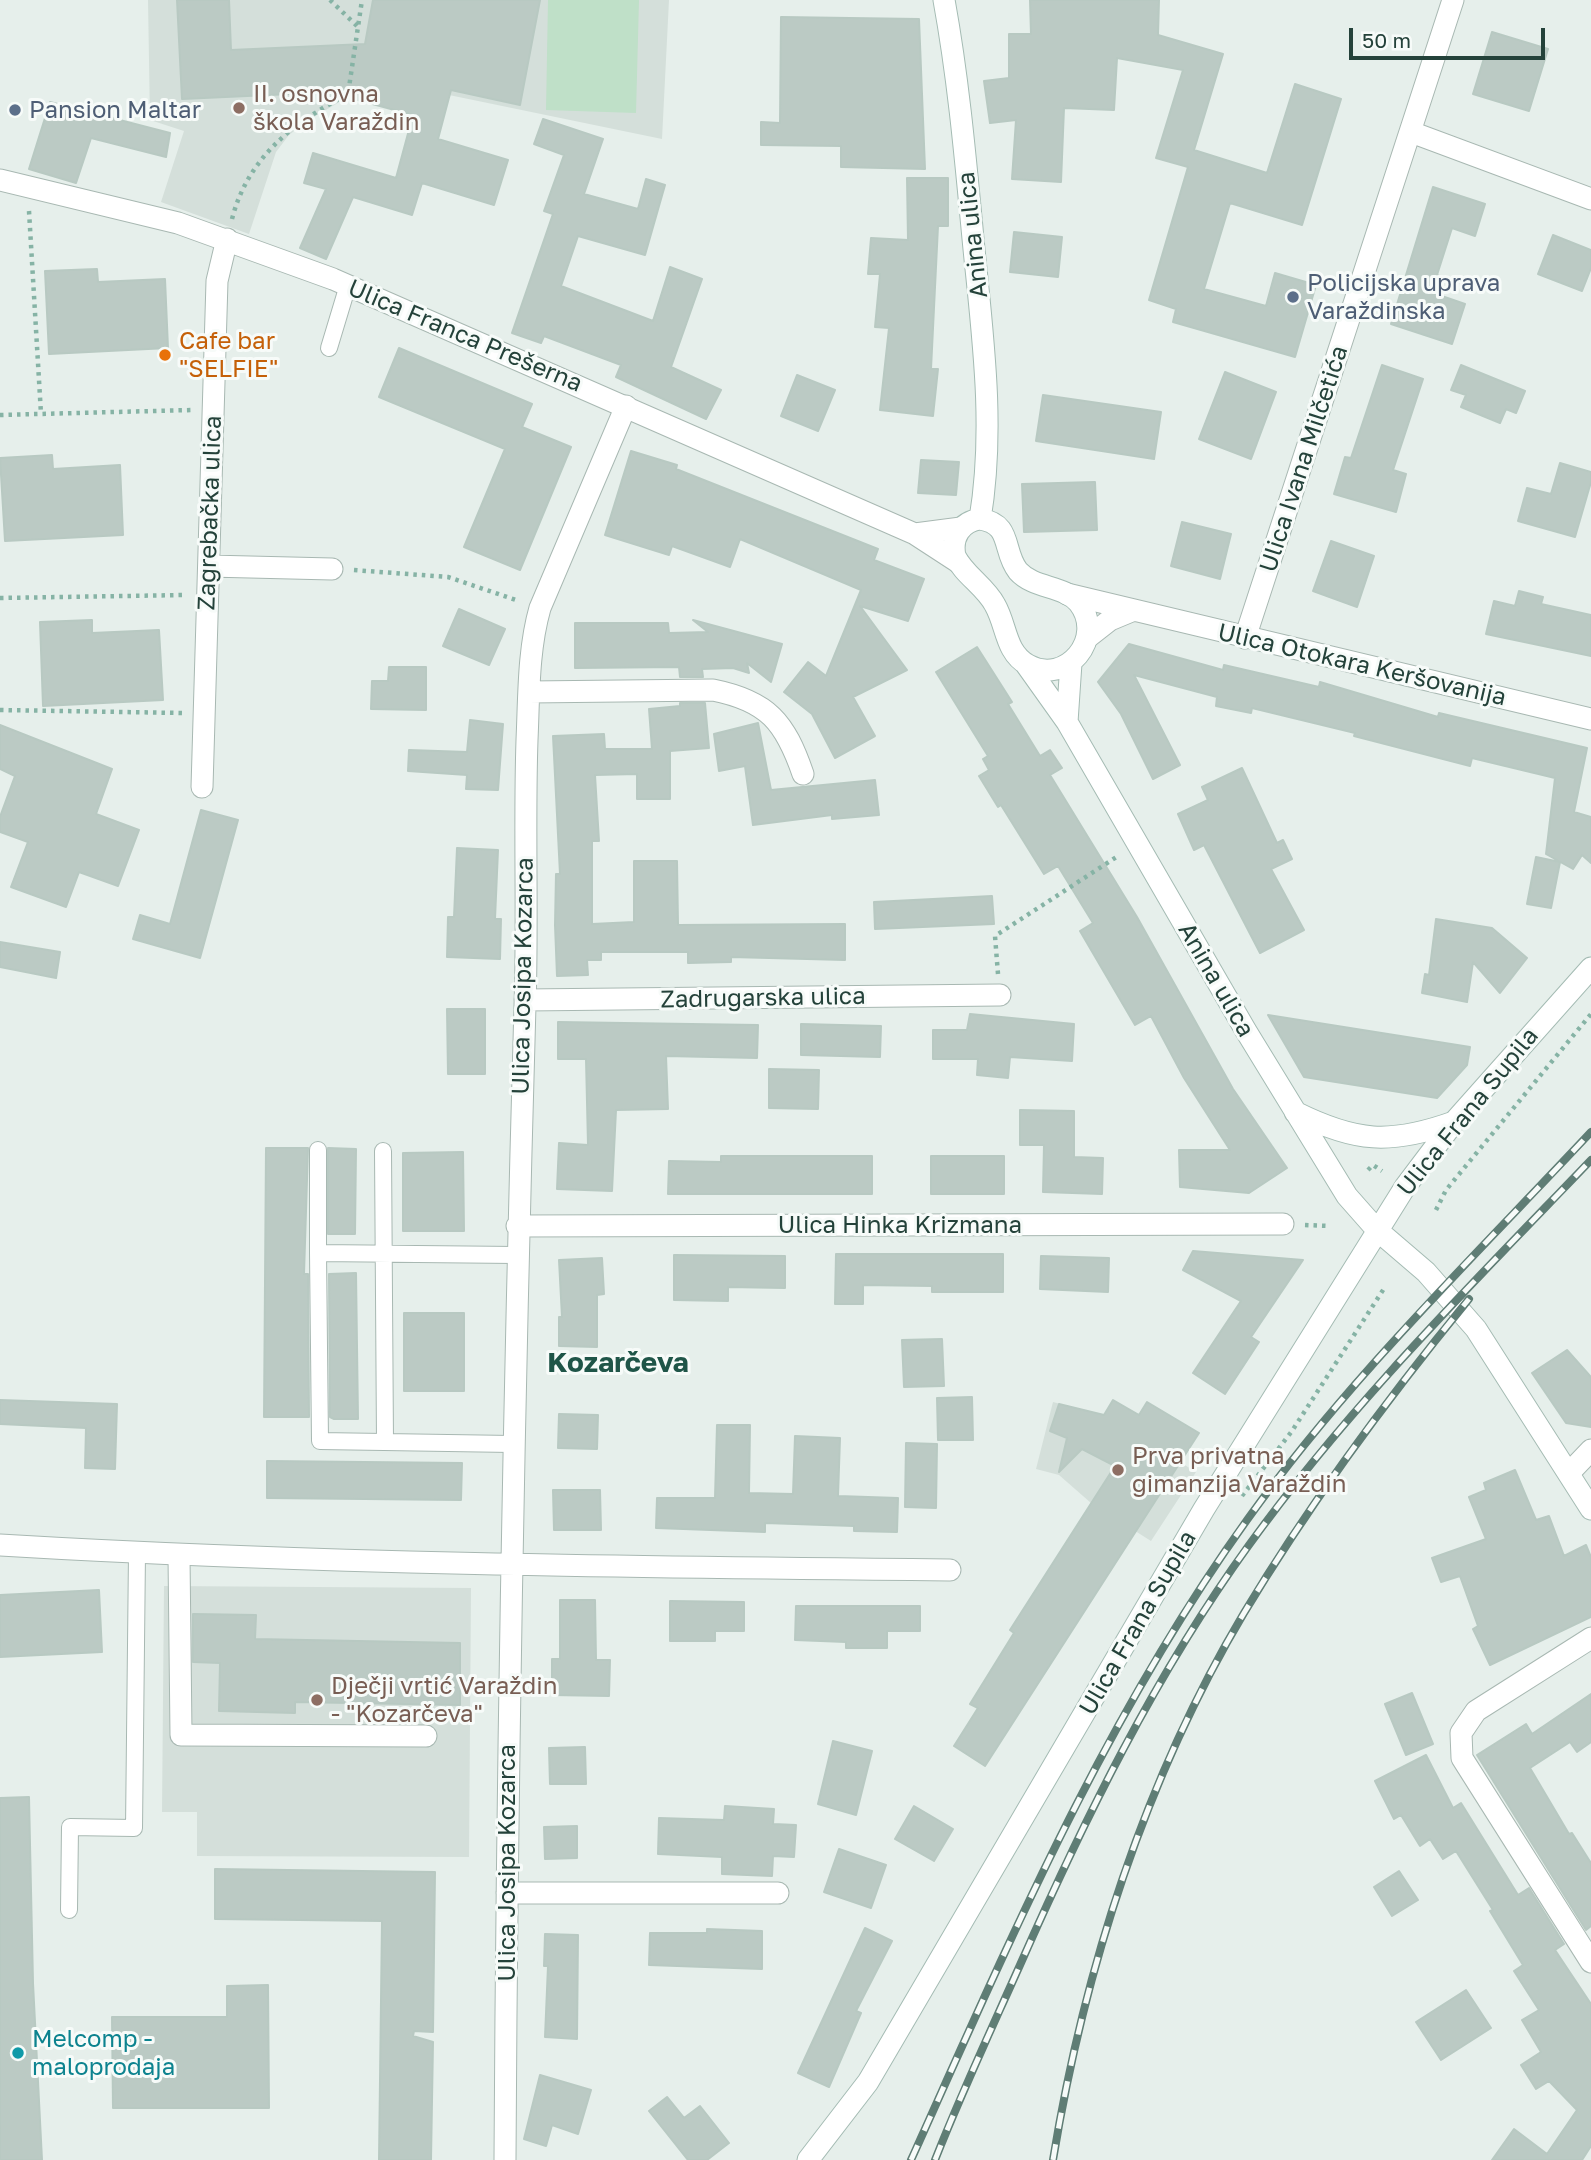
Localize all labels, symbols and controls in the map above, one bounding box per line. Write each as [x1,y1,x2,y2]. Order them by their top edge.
scale bar [1353,14,1549,58]
text: 50 m [1362,27,1411,53]
place label: II. osnovna škola Varaždin [253,80,420,136]
place label: Pansion Maltar [29,96,201,124]
marker: II. osnovna škola Varaždin [231,100,247,116]
marker: Pansion Maltar [7,102,23,118]
street label: Anina ulica [952,170,994,300]
place label: Policijska uprava Varaždinska [1307,269,1500,325]
street label: Ulica Franca Prešerna [344,274,586,398]
marker: Policijska uprava Varaždinska [1285,289,1301,305]
place label: Cafe bar "SELFIE" [179,327,278,383]
street label: Ulica Ivana Milčetića [1254,342,1354,576]
marker: Cafe bar "SELFIE" [157,347,173,363]
street label: Zagrebačka ulica [192,415,228,611]
street label: Ulica Otokara Keršovanija [1215,618,1509,712]
street label: Ulica Josipa Kozarca [507,857,539,1095]
street label: Anina ulica [1172,918,1260,1042]
street label: Zadrugarska ulica [660,982,866,1014]
street label: Ulica Frana Supila [1391,1022,1545,1202]
street label: Ulica Hinka Krizmana [778,1211,1022,1239]
district label: Kozarčeva [547,1346,689,1380]
place label: Prva privatna gimanzija Varaždin [1132,1442,1346,1498]
marker: Prva privatna gimanzija Varaždin [1110,1462,1126,1478]
street label: Ulica Frana Supila [1074,1526,1202,1720]
place label: Dječji vrtić Varaždin - "Kozarčeva" [331,1672,558,1728]
marker: Dječji vrtić Varaždin - "Kozarčeva" [309,1692,325,1708]
street label: Ulica Josipa Kozarca [493,1744,521,1982]
place label: Melcomp - maloprodaja [32,2025,175,2081]
marker: Melcomp - maloprodaja [10,2045,26,2061]

